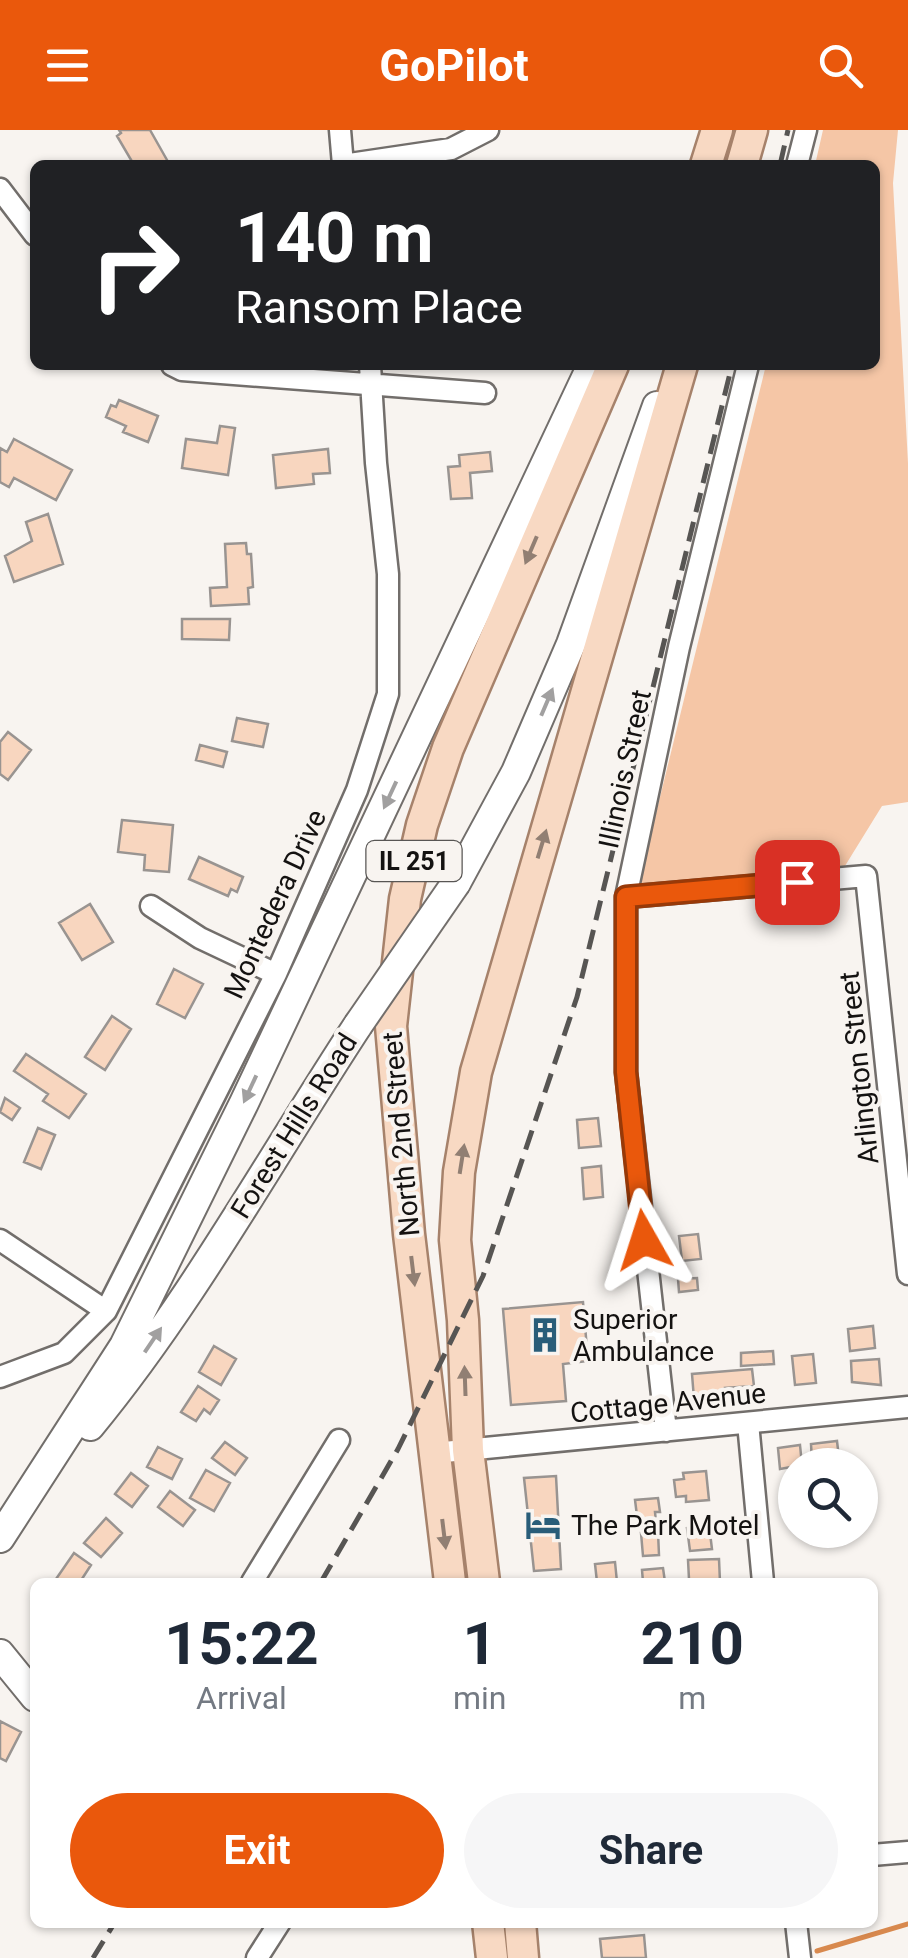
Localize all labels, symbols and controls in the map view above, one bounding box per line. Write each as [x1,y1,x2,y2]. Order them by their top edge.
icon: menu [40,38,95,93]
icon: search [813,38,868,93]
text: GoPilot [379,39,529,92]
text: 140 m [235,197,434,279]
icon: right [70,200,200,330]
text: Ransom Place [235,281,523,334]
one-way arrow [523,535,539,565]
one-way arrow [539,687,555,717]
street label: Illinois Street [592,687,658,851]
one-way arrow [381,781,398,810]
street label: Montedera Drive [217,804,333,1004]
one-way arrow [535,828,550,859]
pin [755,840,840,925]
road number: IL 251 [366,841,462,881]
icon: arrive [770,855,825,910]
street label: Arlington Street [832,970,886,1166]
street label: Forest Hills Road [224,1027,364,1225]
street label: North 2nd Street [376,1030,426,1238]
one-way arrow [242,1075,259,1104]
one-way arrow [454,1142,470,1174]
position arrow [592,1188,696,1292]
one-way arrow [405,1255,421,1287]
place label: Superior Ambulance [573,1303,714,1368]
building icon: Superior Ambulance [526,1316,564,1354]
one-way arrow [143,1327,162,1354]
one-way arrow [457,1365,473,1396]
street label: Cottage Avenue [568,1376,768,1430]
map controls [778,1448,878,1548]
button: search [778,1448,878,1548]
hotel icon: The Park Motel [524,1506,562,1544]
place label: The Park Motel [571,1509,760,1542]
one-way arrow [436,1519,452,1551]
text: 15:22 [164,1608,319,1679]
text: 1 [462,1608,497,1679]
text: 210 [641,1608,744,1679]
text: Arrival [196,1679,287,1717]
text: min [453,1679,506,1717]
text: m [678,1679,706,1717]
button: Exit [70,1793,444,1908]
button: Share [464,1793,838,1908]

